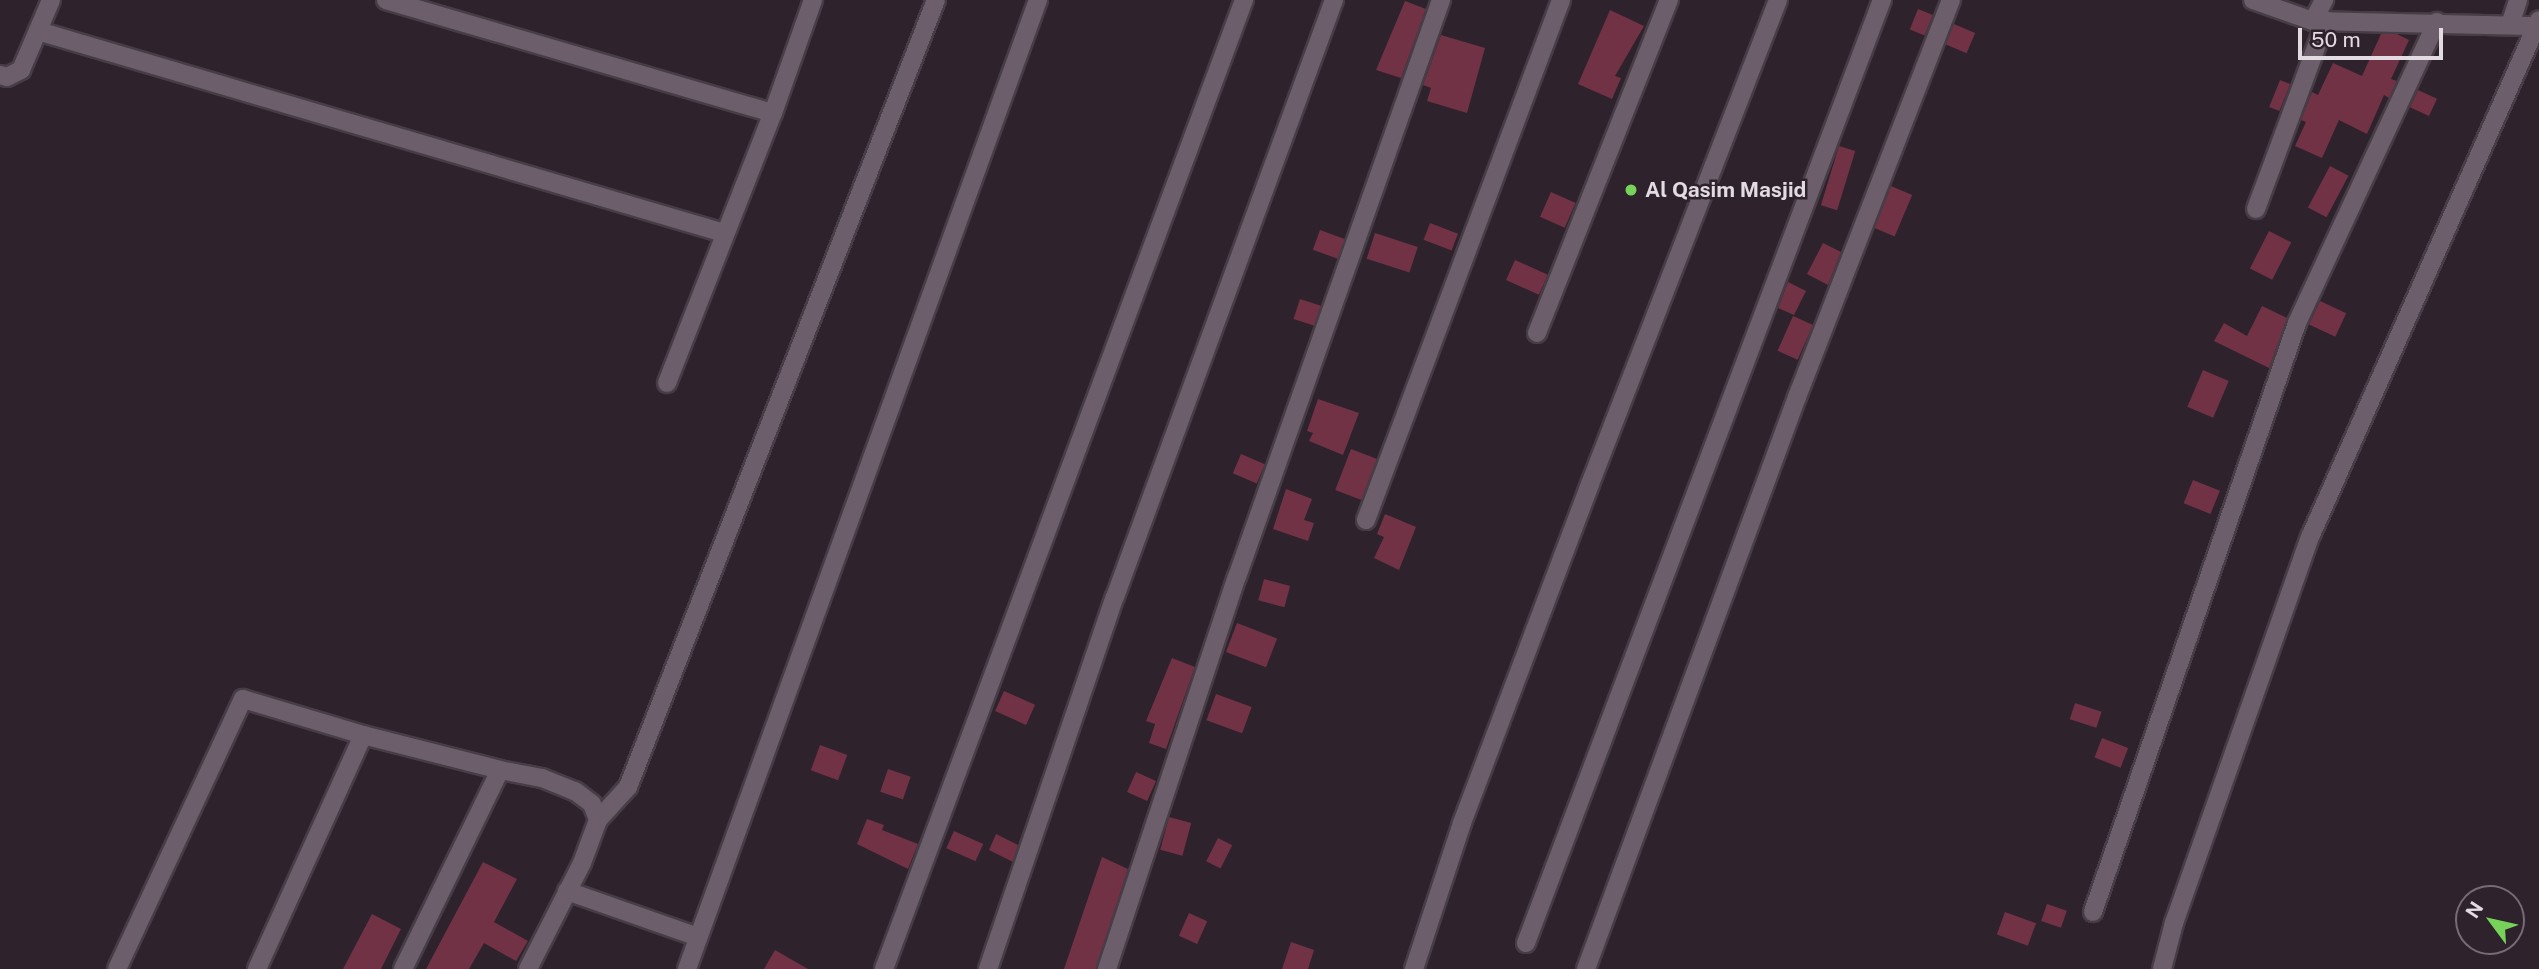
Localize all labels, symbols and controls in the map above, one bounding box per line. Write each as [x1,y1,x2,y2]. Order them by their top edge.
scale bar [2301,14,2446,58]
text: 50 m [2311,27,2361,52]
place label: Al Qasim Masjid [1645,177,1806,203]
marker: Al Qasim Masjid [1623,182,1639,198]
north arrow [2455,885,2525,955]
text: N [2461,897,2487,922]

